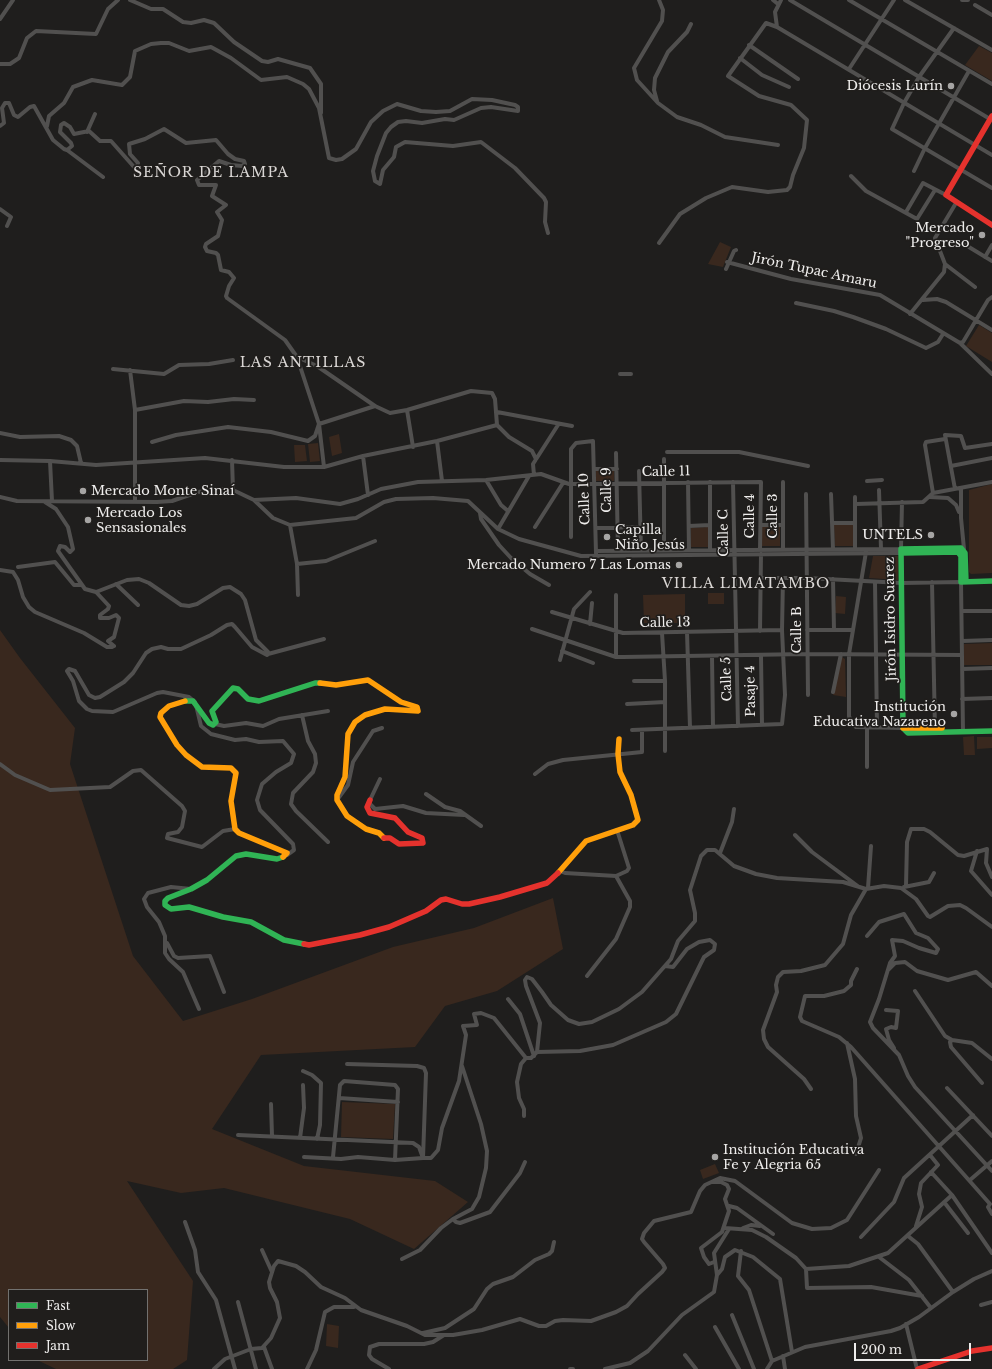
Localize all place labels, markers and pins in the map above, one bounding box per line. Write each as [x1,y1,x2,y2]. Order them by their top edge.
place label: Diócesis Lurín [846,78,943,94]
marker: Diócesis Lurín [946,81,956,91]
place label: Mercado "Progreso" [906,220,974,251]
marker: Mercado "Progreso" [977,230,987,240]
place label: Mercado Monte Sinaí [91,483,234,499]
marker: Mercado Monte Sinaí [78,486,88,496]
place label: Mercado Los Sensasionales [96,505,186,536]
marker: Mercado Los Sensasionales [83,515,93,525]
place label: Capilla Niño Jesús [615,522,685,553]
place label: UNTELS [862,527,923,543]
marker: UNTELS [926,530,936,540]
marker: Capilla Niño Jesús [602,532,612,542]
place label: Mercado Numero 7 Las Lomas [467,557,671,573]
marker: Mercado Numero 7 Las Lomas [674,560,684,570]
place label: Institución Educativa Nazareno [813,699,946,730]
marker: Institución Educativa Nazareno [949,709,959,719]
place label: Institución Educativa Fe y Alegria 65 [723,1142,864,1173]
marker: Institución Educativa Fe y Alegria 65 [710,1152,720,1162]

